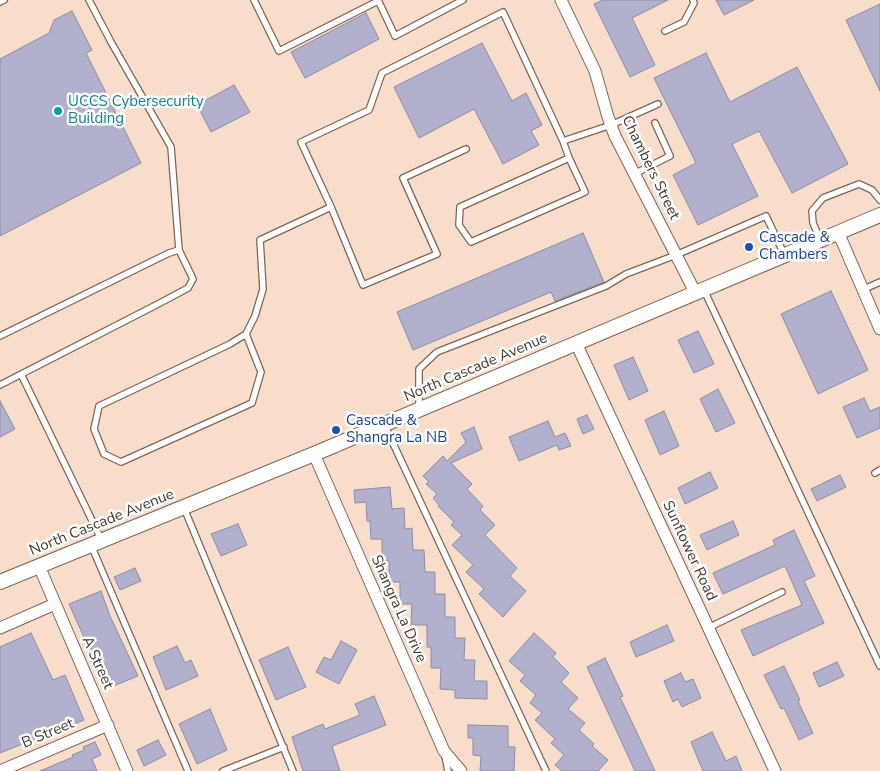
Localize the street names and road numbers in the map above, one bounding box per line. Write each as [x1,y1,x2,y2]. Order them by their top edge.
street label: Chambers Street [617,113,683,223]
street label: North Cascade Avenue [401,330,551,406]
street label: North Cascade Avenue [27,486,177,560]
street label: Sunflower Road [658,498,720,604]
street label: Shangra La Drive [366,553,430,665]
street label: A Street [77,634,117,692]
street label: B Street [19,715,77,753]

